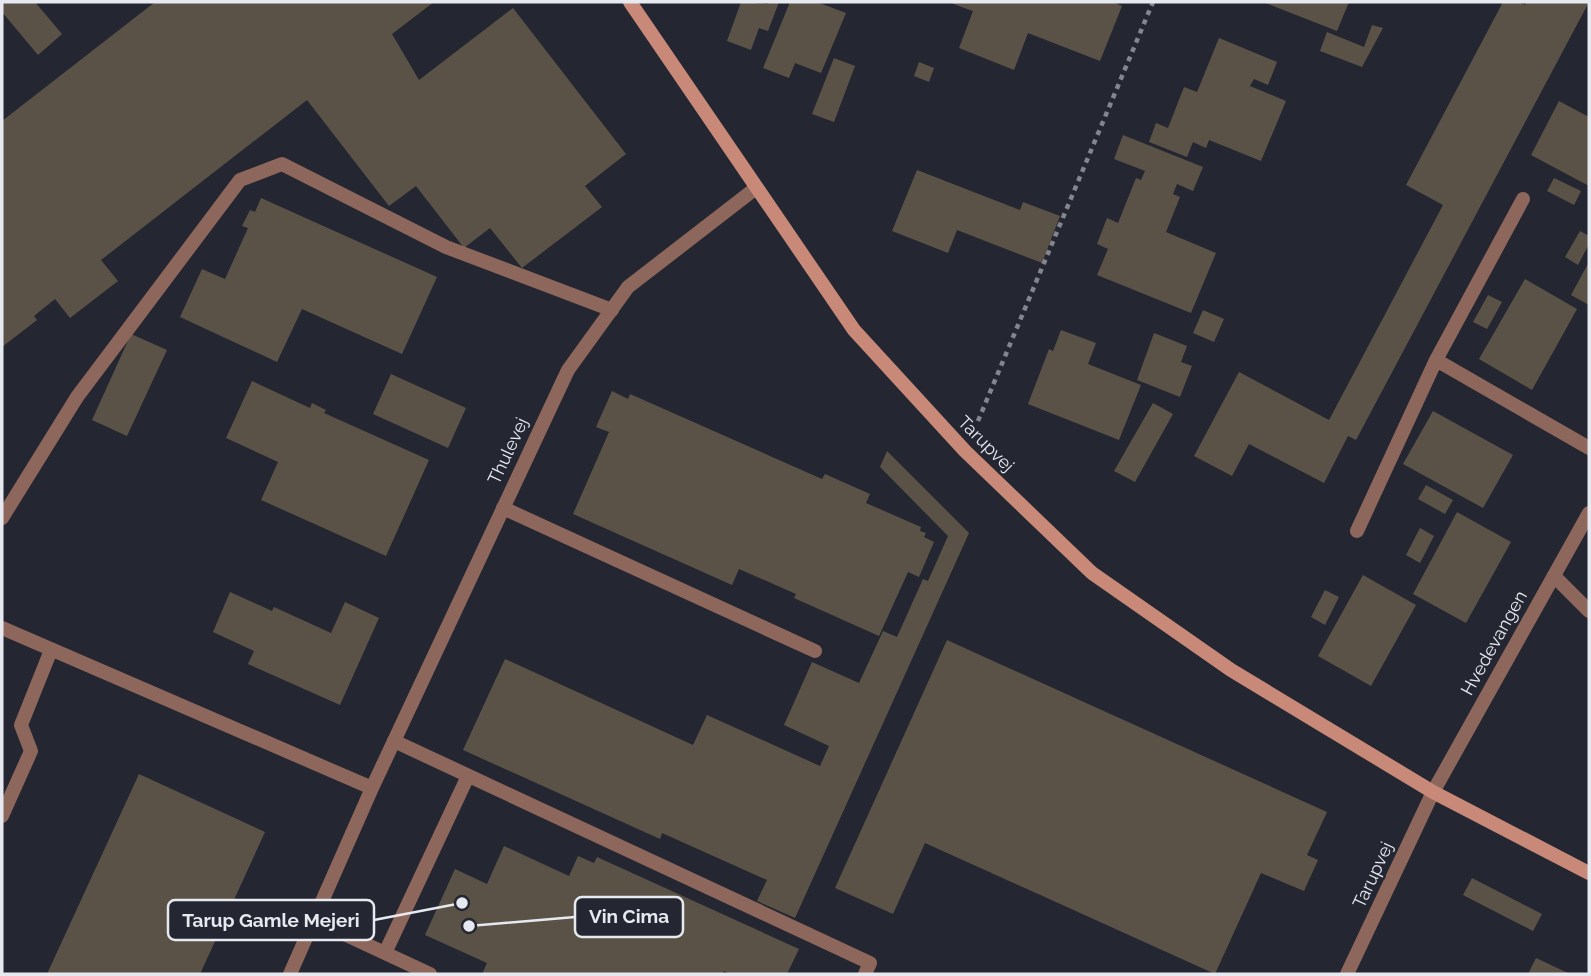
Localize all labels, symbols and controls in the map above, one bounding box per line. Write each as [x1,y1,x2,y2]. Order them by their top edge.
street label: Tarupvej [954,411,1019,476]
street label: Thulevej [483,414,532,488]
street label: Hvedevangen [1456,587,1531,699]
street label: Tarupvej [1348,838,1397,911]
callout: Vin Cima [575,897,683,937]
callout: Tarup Gamle Mejeri [168,900,374,940]
text: Vin Cima [589,905,669,927]
text: Tarup Gamle Mejeri [182,909,360,931]

